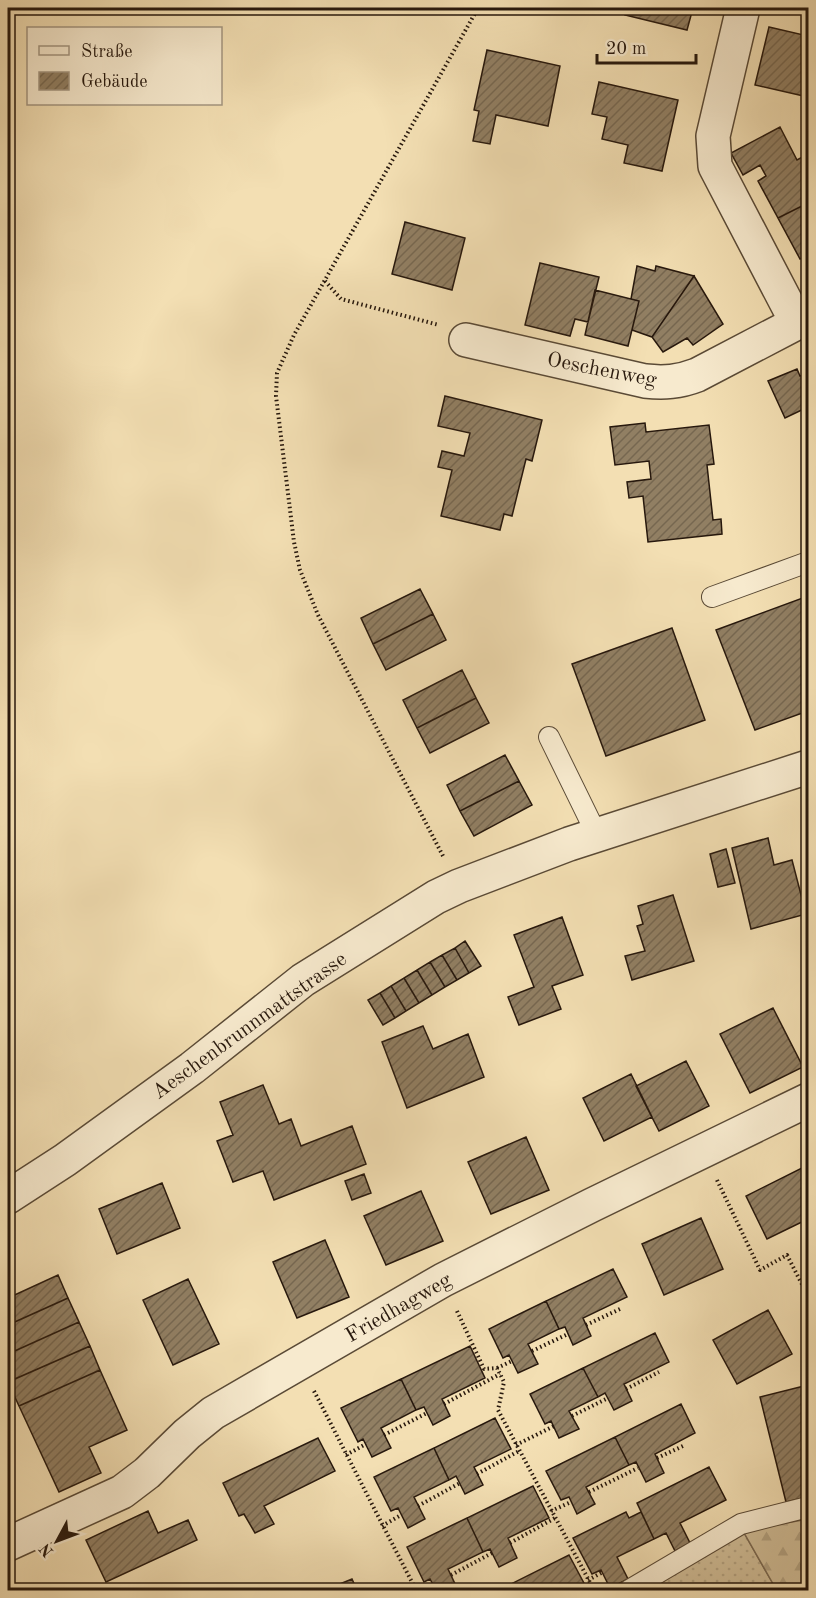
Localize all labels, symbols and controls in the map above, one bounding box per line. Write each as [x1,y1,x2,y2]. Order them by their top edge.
legend [27,27,222,105]
scale bar [597,27,696,65]
text: 20 m [606,40,646,58]
text: Straße [81,43,132,61]
text: Gebäude [81,73,148,91]
street label: Oeschenweg [545,350,659,392]
street label: Aeschenbrunnmattstrasse [149,949,351,1104]
street label: Friedhagweg [342,1269,456,1347]
north arrow [27,1511,87,1571]
text: N [37,1539,57,1559]

